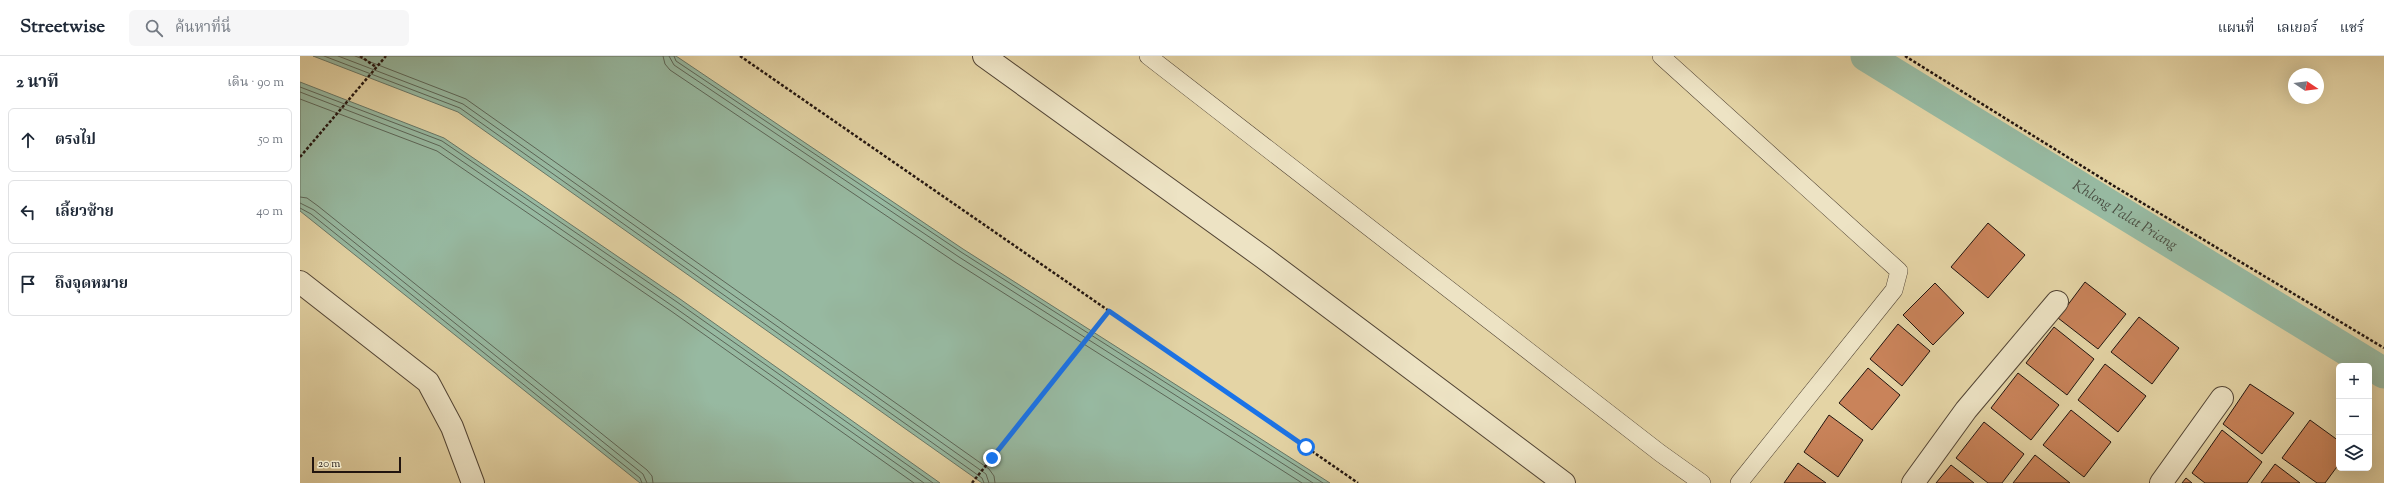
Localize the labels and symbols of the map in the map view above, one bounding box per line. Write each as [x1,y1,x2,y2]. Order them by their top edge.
north arrow [2288,68,2324,104]
water label: Khlong Palat Priang [2068,176,2182,256]
route start [1297,438,1315,456]
route end [983,449,1001,467]
scale bar [312,455,401,474]

